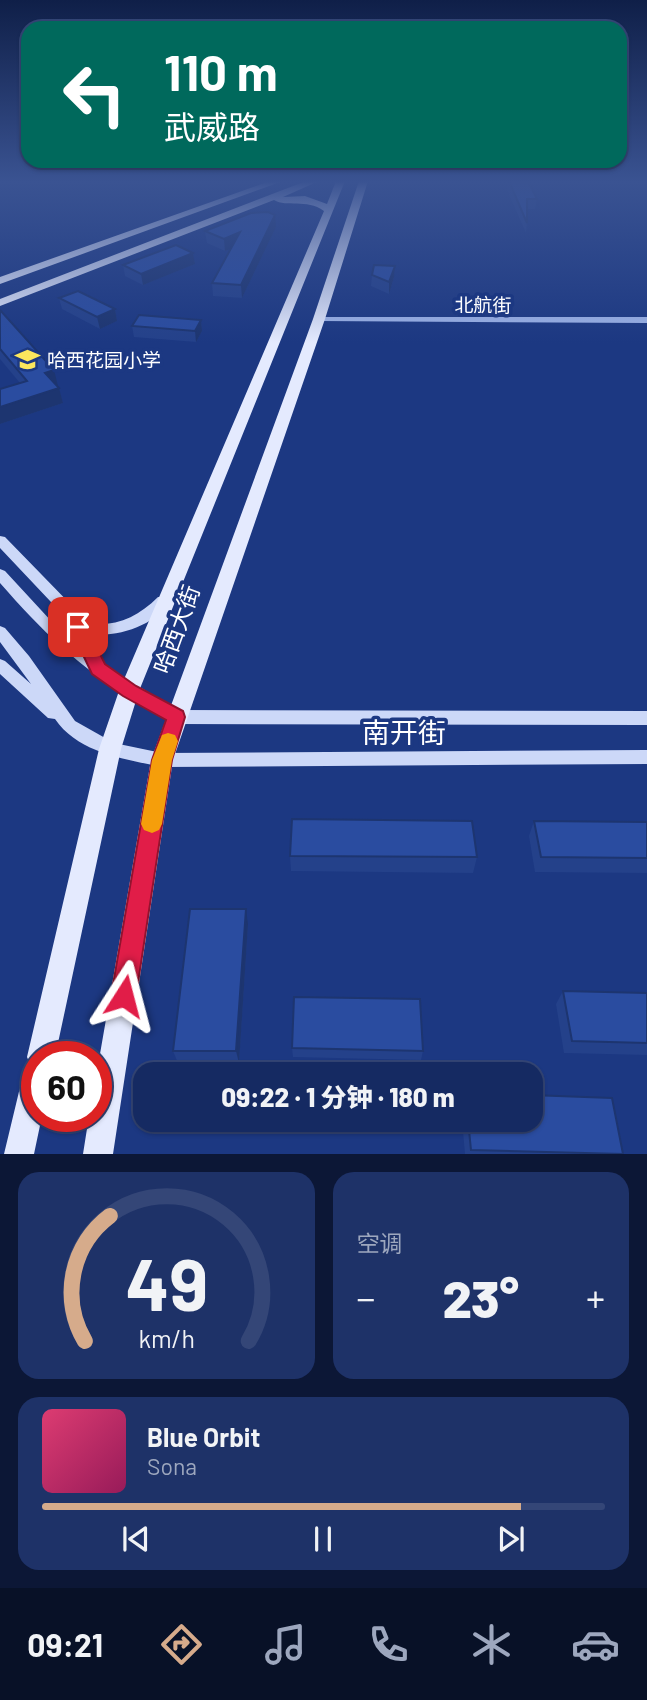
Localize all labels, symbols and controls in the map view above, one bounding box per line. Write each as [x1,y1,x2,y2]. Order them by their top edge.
text: 110 m [164,42,278,101]
icon: left [49,49,140,140]
text: 武威路 [164,107,260,145]
street label: 北航街 [454,293,512,316]
school or university icon: 哈西花园小学 [13,345,41,373]
place label: 哈西花园小学 [47,348,161,371]
street label: 哈西大街 [147,581,205,677]
pin [48,597,108,657]
icon: arrive [59,608,97,646]
street label: 南开街 [362,715,446,749]
position arrow [87,959,161,1033]
speed limit sign: 60 [21,1041,112,1132]
text: 09:22 · 1 分钟 · 180 m [221,1081,455,1112]
text: 空调 [357,1229,403,1257]
text: 49 [125,1239,208,1327]
text: 23° [442,1266,519,1328]
text: − [357,1274,376,1320]
text: + [586,1274,605,1320]
text: km/h [138,1323,195,1353]
text: Blue Orbit [147,1421,260,1452]
text: Sona [147,1452,197,1480]
icon: previous [117,1520,155,1558]
icon: pause [304,1520,342,1558]
icon: next [492,1520,530,1558]
icon: directions [157,1620,206,1669]
icon: music [261,1620,310,1669]
icon: phone [364,1620,413,1669]
icon: climate [467,1620,516,1669]
icon: car [571,1620,620,1669]
text: 09:21 [27,1625,103,1663]

